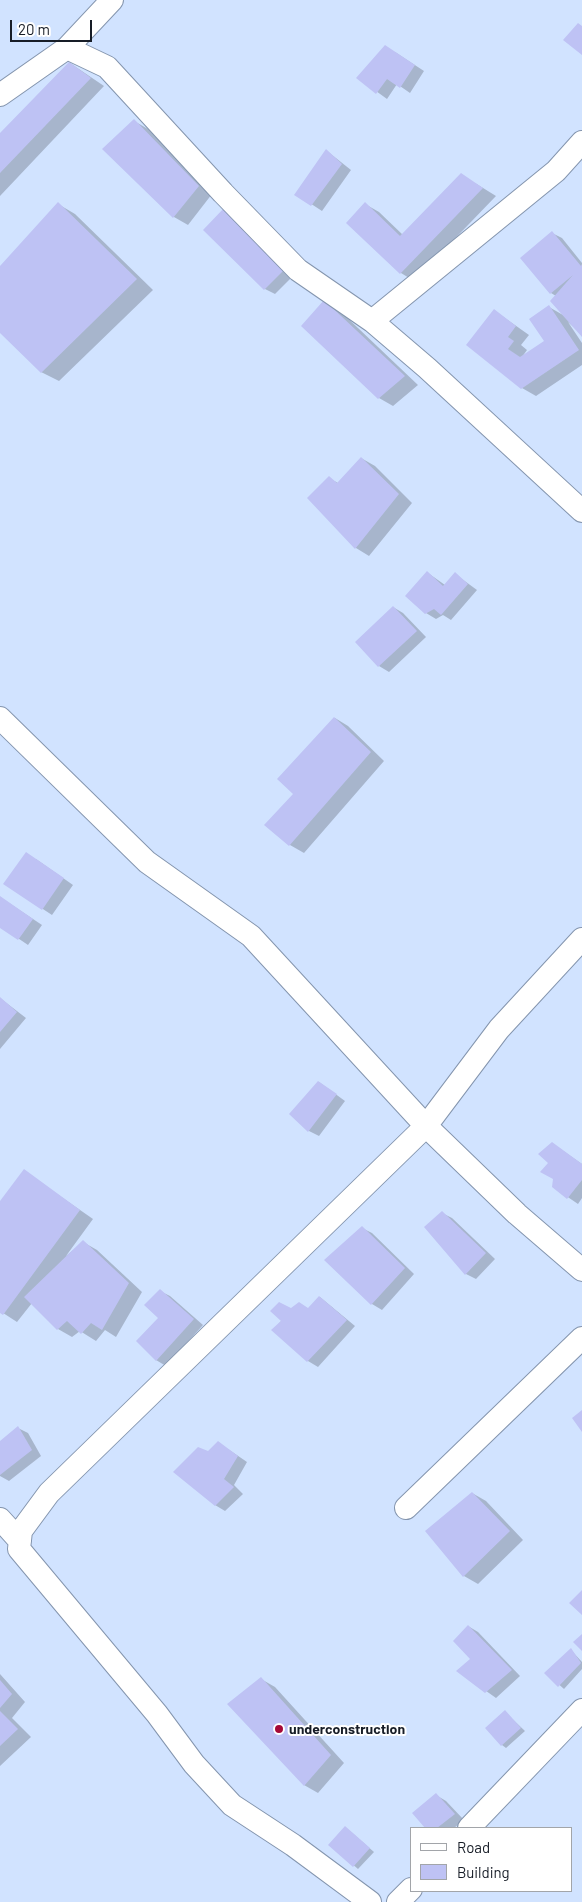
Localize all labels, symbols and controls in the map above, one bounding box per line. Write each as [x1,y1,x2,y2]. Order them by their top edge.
scale bar [12,10,95,42]
text: 20 m [18,20,50,38]
place label: underconstruction [289,1721,405,1737]
marker: underconstruction [273,1723,285,1735]
legend [410,1827,572,1892]
text: Road [457,1838,490,1856]
text: Building [457,1863,510,1881]

